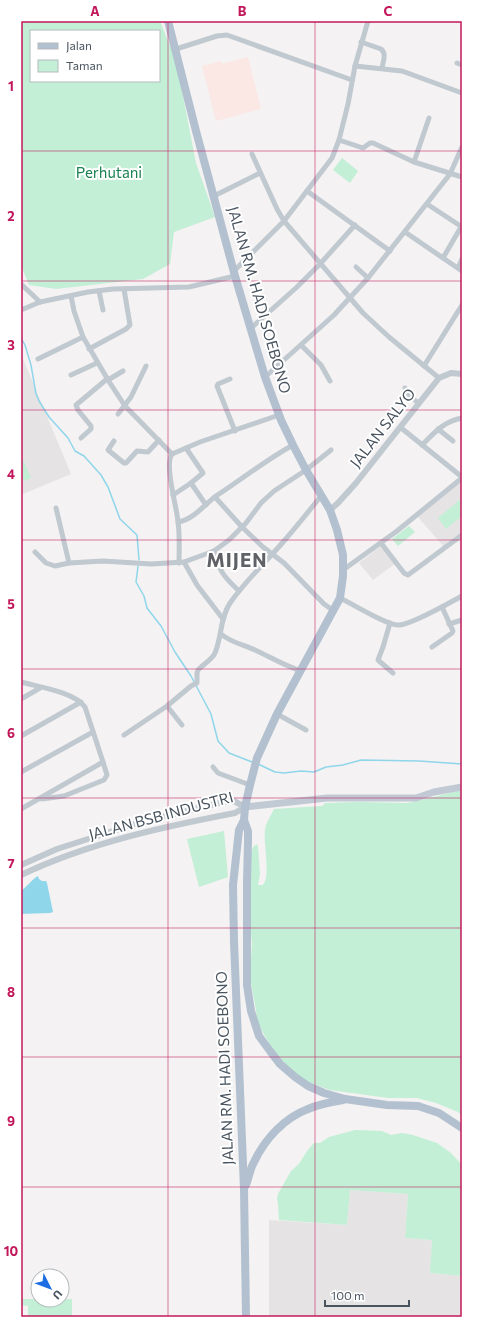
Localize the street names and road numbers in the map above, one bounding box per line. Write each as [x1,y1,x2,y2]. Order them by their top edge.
street label: JALAN RM. HADI SOEBONO [225,204,295,395]
street label: JALAN SALYO [346,384,419,471]
street label: JALAN BSB INDUSTRI [87,787,235,843]
street label: JALAN RM. HADI SOEBONO [212,971,236,1165]

